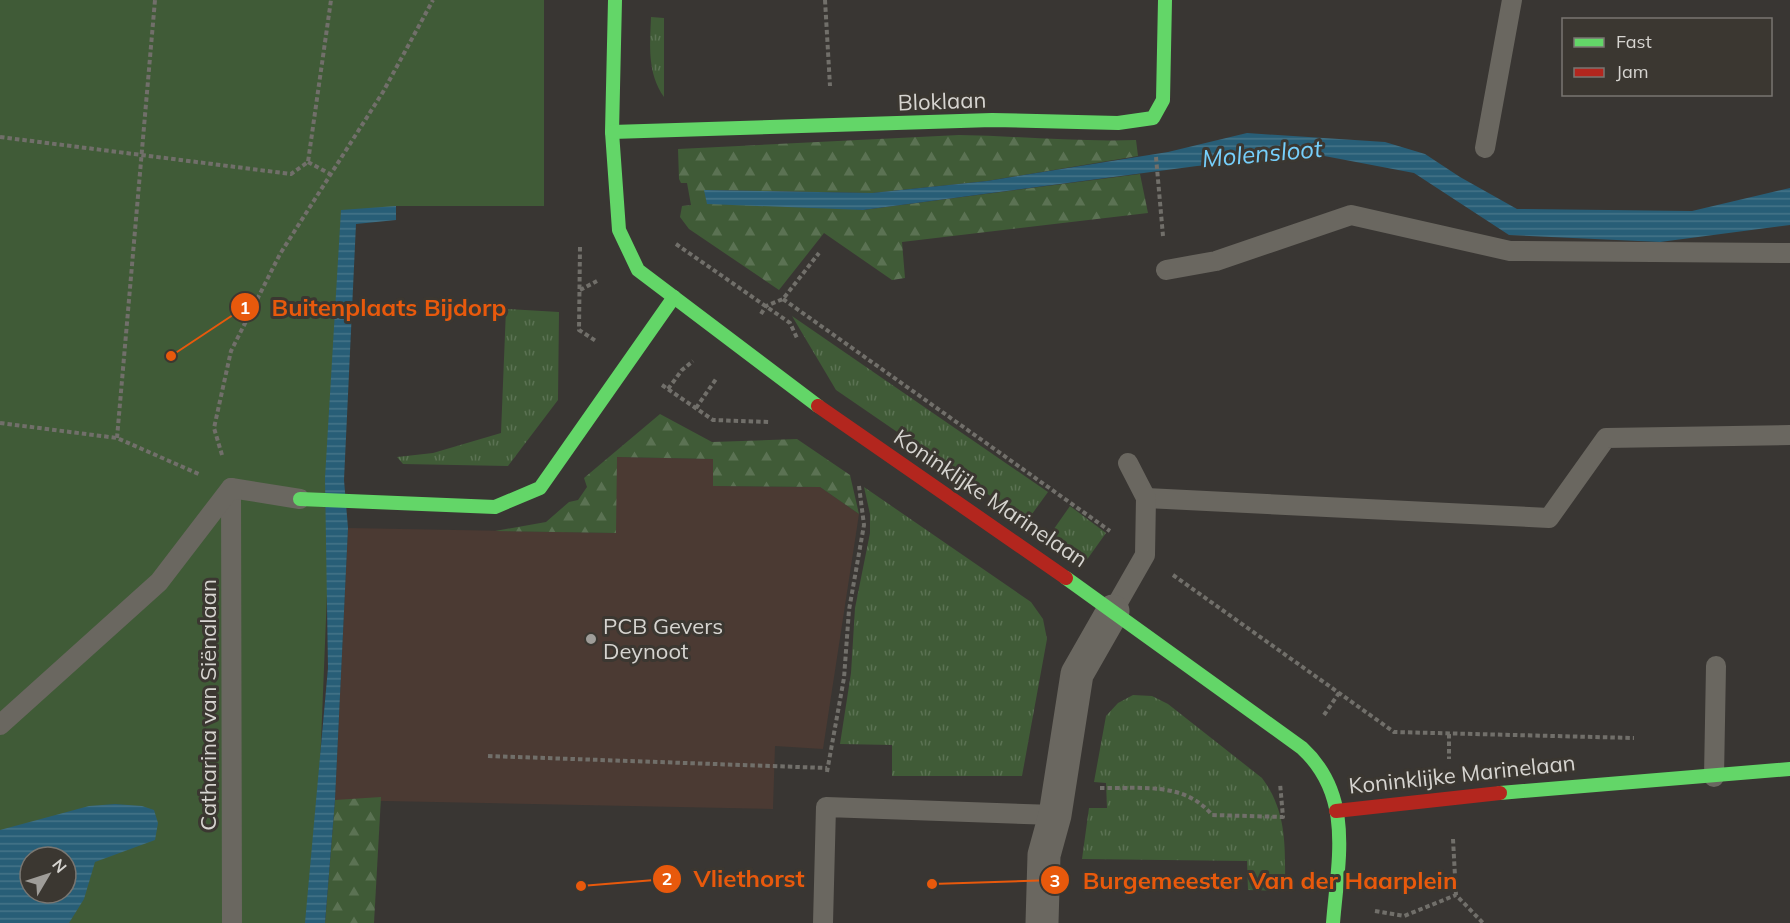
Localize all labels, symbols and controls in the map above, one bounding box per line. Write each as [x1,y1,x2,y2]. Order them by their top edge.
legend [1562,18,1772,96]
text: Fast [1616,30,1652,53]
text: Jam [1616,60,1649,83]
street label: Bloklaan [897,85,987,117]
water label: Molensloot [1201,133,1324,173]
callout: Buitenplaats Bijdorp [230,286,519,328]
text: Buitenplaats Bijdorp [272,292,506,322]
text: 1 [240,296,250,319]
street label: Koninklijke Marinelaan [889,423,1093,573]
street label: Catharina van Siënalaan [194,579,222,831]
place label: PCB Gevers Deynoot [603,612,723,665]
marker: PCB Gevers Deynoot [584,632,598,646]
street label: Koninklijke Marinelaan [1347,748,1577,800]
north arrow [18,845,78,905]
text: N [48,855,71,877]
callout: Vliethorst [652,858,817,900]
callout: Burgemeester Van der Haarplein [1040,859,1469,901]
text: Vliethorst [692,863,805,893]
text: Burgemeester Van der Haarplein [1083,865,1457,895]
text: 2 [662,867,672,890]
text: 3 [1050,869,1060,892]

